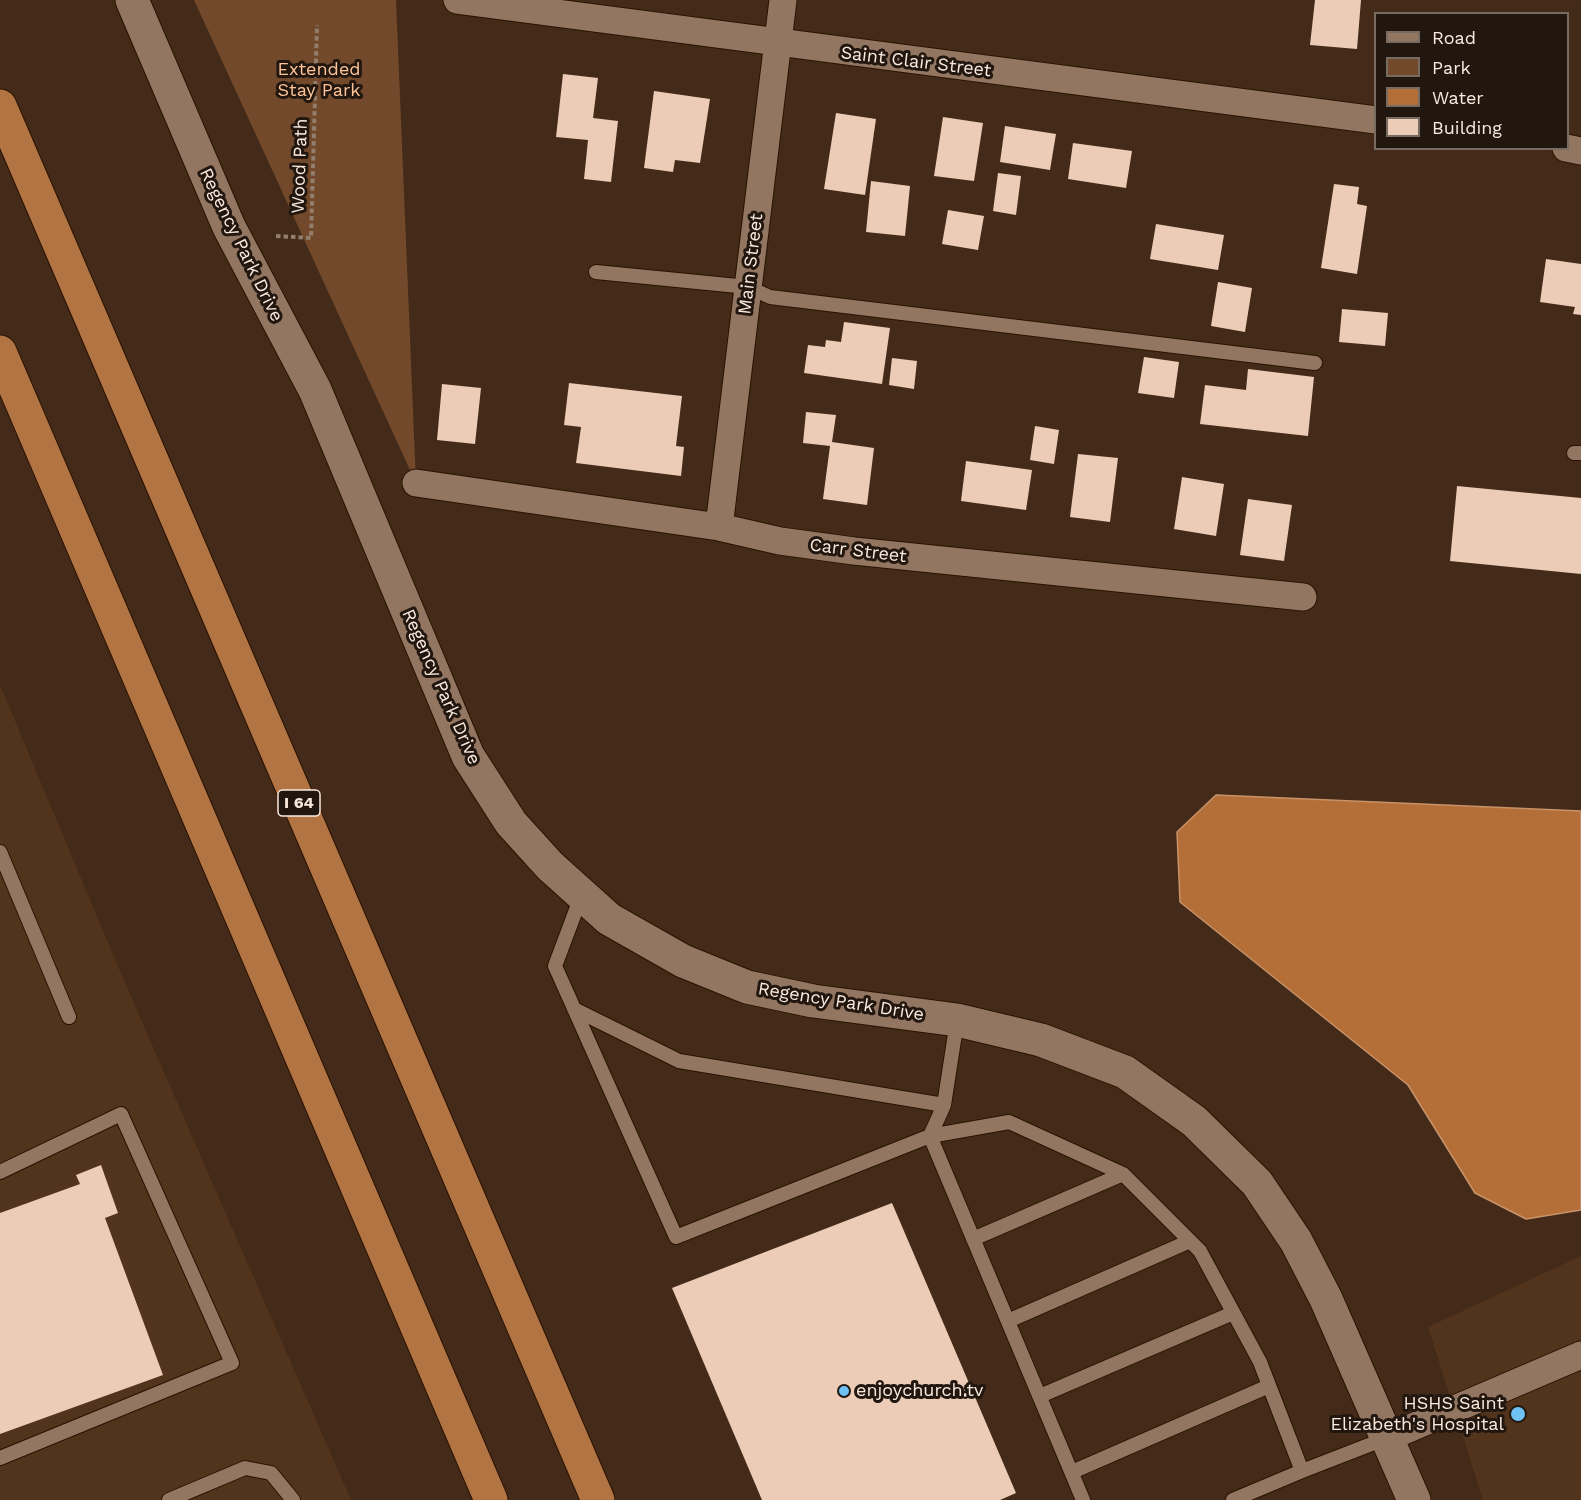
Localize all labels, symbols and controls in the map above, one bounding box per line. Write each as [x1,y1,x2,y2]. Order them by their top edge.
legend [1374,12,1569,150]
text: Road [1432,27,1476,48]
street label: Saint Clair Street [839,42,993,82]
text: Park [1432,57,1471,78]
park label: Extended Stay Park [277,59,361,101]
text: Water [1432,87,1484,108]
text: Building [1432,117,1502,138]
street label: Wood Path [288,118,312,214]
street label: Regency Park Drive [194,165,288,325]
street label: Main Street [734,212,768,316]
street label: Carr Street [808,534,908,568]
street label: Regency Park Drive [397,606,485,768]
road number: I 64 [278,790,320,816]
street label: Regency Park Drive [756,978,926,1026]
place label: enjoychurch.tv [856,1380,983,1402]
marker: enjoychurch.tv [837,1384,851,1398]
place label: HSHS Saint Elizabeth's Hospital [1330,1393,1504,1436]
marker: HSHS Saint Elizabeth's Hospital [1509,1405,1527,1423]

